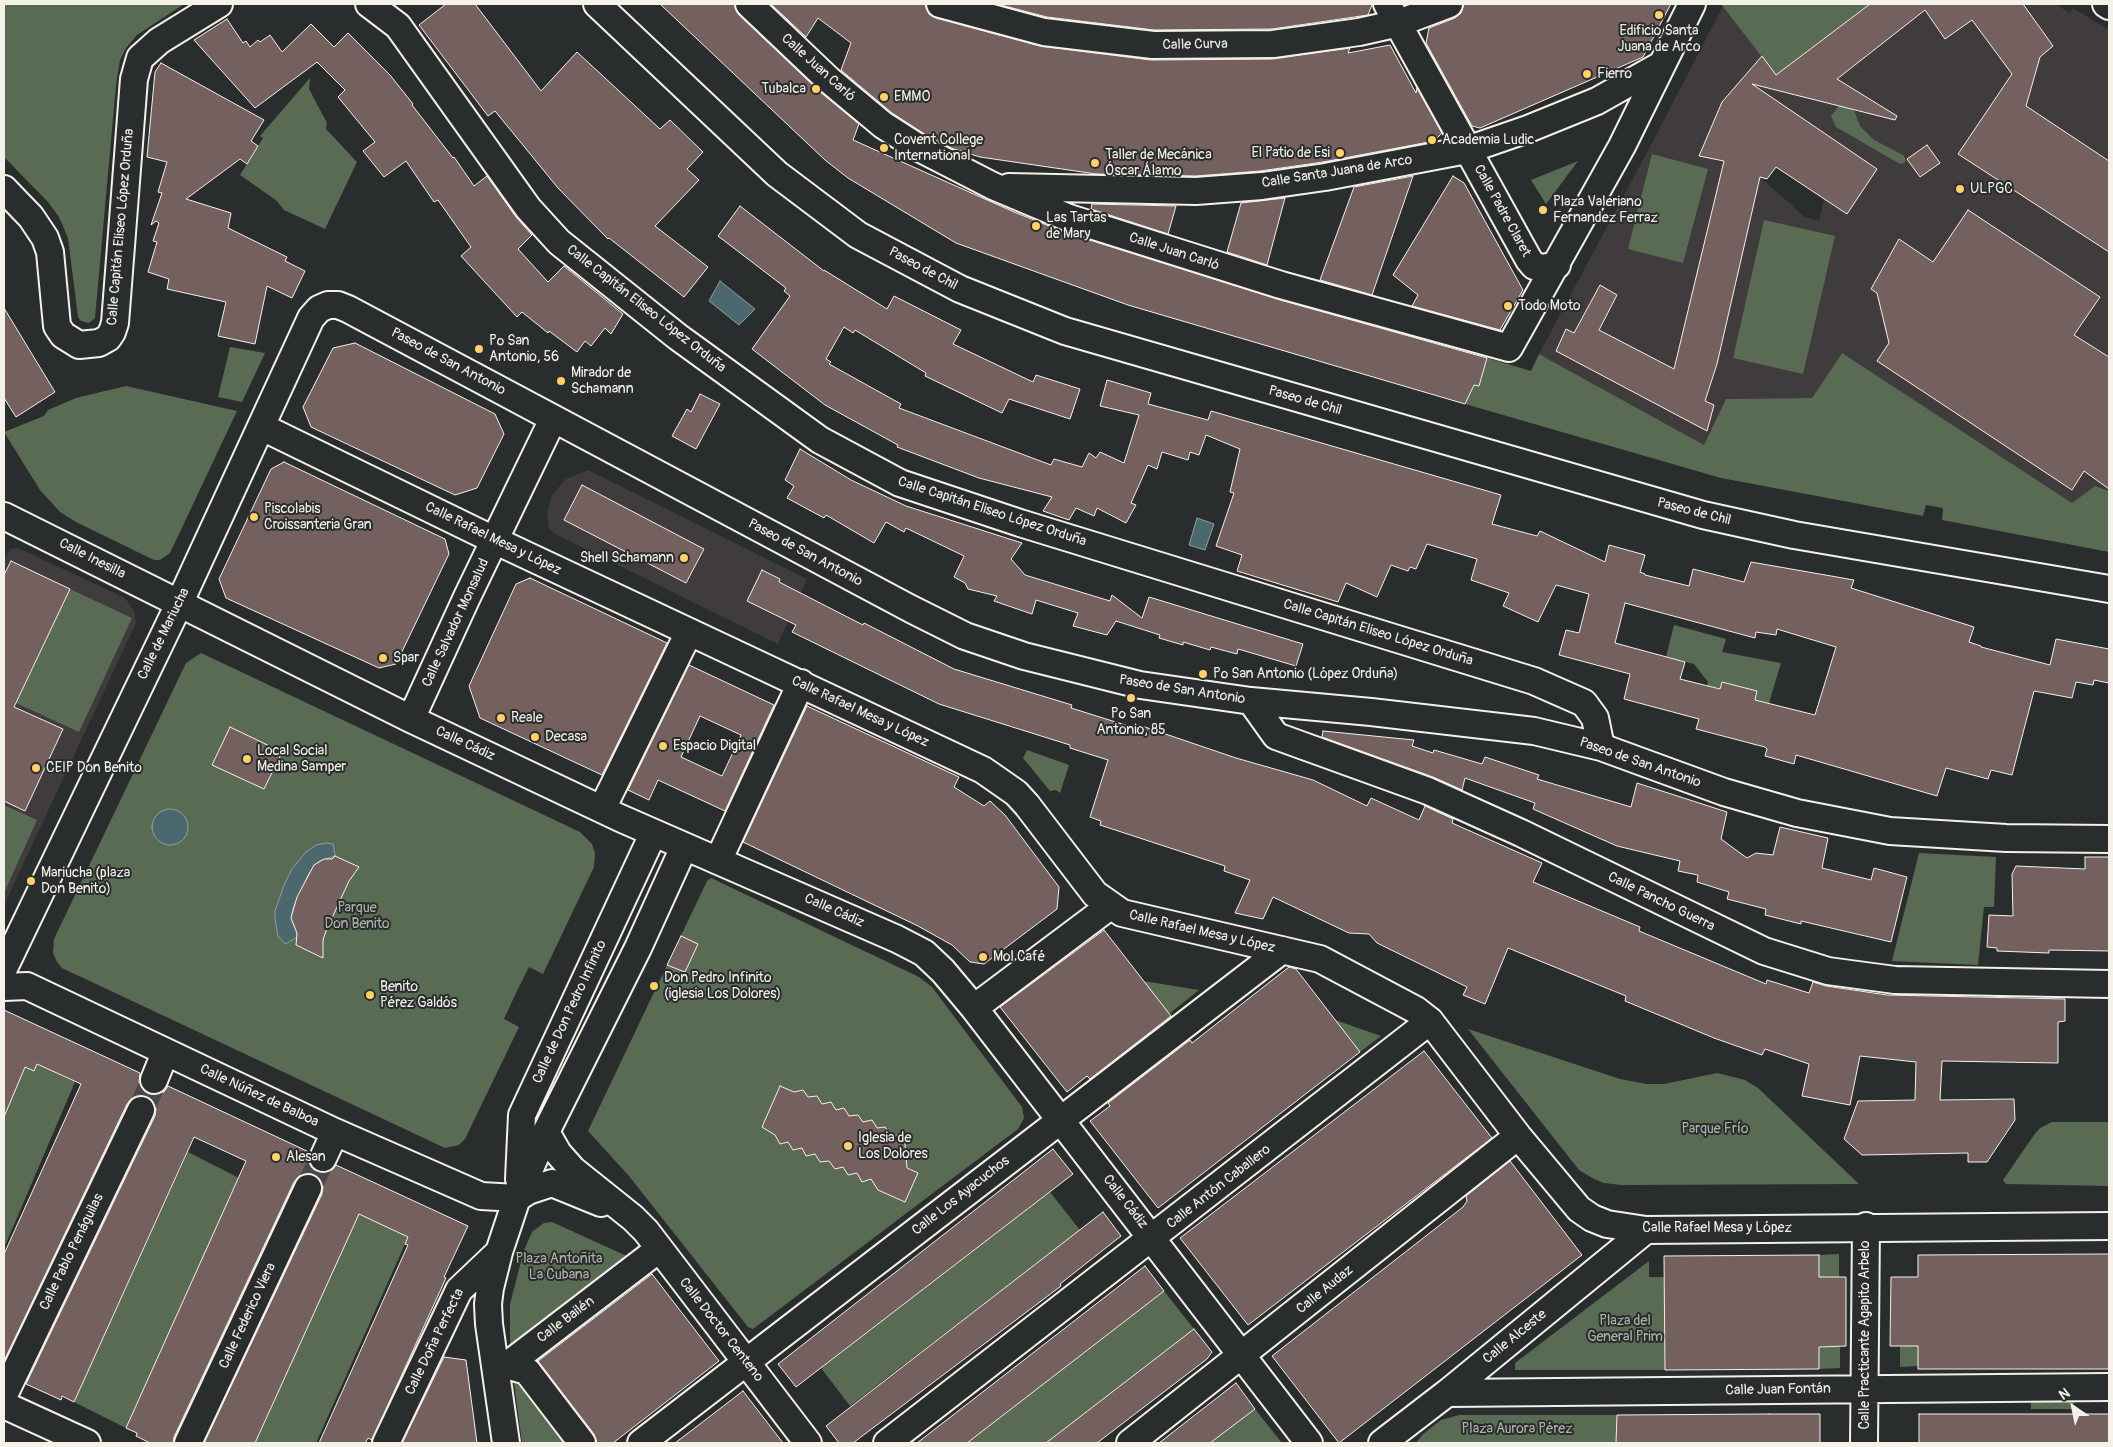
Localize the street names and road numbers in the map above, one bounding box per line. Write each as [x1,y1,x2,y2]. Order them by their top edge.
street label: Calle Juan Carló [778,30,858,106]
street label: Calle Curva [1162,36,1228,54]
street label: Calle Capitán Eliseo López Orduña [104,128,138,326]
street label: Calle Santa Juana de Arco [1261,152,1413,192]
street label: Calle Padre Claret [1470,162,1534,260]
street label: Calle Juan Carló [1127,230,1221,274]
street label: Calle Capitán Eliseo López Orduña [563,242,729,376]
street label: Paseo de Chil [886,244,960,294]
street label: Paseo de San Antonio [388,325,508,399]
street label: Paseo de Chil [1266,383,1344,419]
street label: Calle Capitán Eliseo López Orduña [896,474,1088,550]
street label: Paseo de Chil [1655,495,1733,529]
street label: Calle Rafael Mesa y López [422,499,564,579]
street label: Paseo de San Antonio [745,516,865,590]
street label: Calle Inesilla [56,535,128,583]
street label: Calle Salvador Monsalud [419,556,493,690]
street label: Calle de Mariucha [135,585,193,683]
street label: Calle Capitán Eliseo López Orduña [1281,596,1475,670]
street label: Paseo de San Antonio [1118,672,1246,708]
street label: Calle Rafael Mesa y López [789,673,931,751]
street label: Calle Cádiz [433,723,497,765]
street label: Paseo de San Antonio [1577,734,1703,792]
street label: Calle Pancho Guerra [1605,869,1717,935]
street label: Calle Cádiz [802,890,866,932]
street label: Calle Rafael Mesa y López [1127,907,1277,957]
street label: Calle de Don Pedro Infinito [529,938,611,1086]
street label: Calle Núñez de Balboa [197,1061,321,1131]
street label: Calle Antón Caballero [1164,1141,1274,1233]
street label: Calle Los Ayacuchos [909,1153,1013,1239]
street label: Calle Cádiz [1099,1172,1151,1232]
street label: Calle Pablo Penáguilas [36,1191,108,1313]
street label: Calle Rafael Mesa y López [1642,1220,1792,1236]
street label: Calle Practicante Agapito Arbelo [1857,1240,1873,1430]
street label: Calle Federico Viera [216,1260,280,1372]
street label: Calle Audaz [1293,1262,1357,1318]
street label: Calle Doctor Centeno [675,1275,767,1385]
street label: Calle Doña Perfecta [402,1286,468,1398]
street label: Calle Bailén [534,1293,598,1347]
street label: Calle Alceste [1480,1306,1550,1368]
street label: Calle Juan Fontán [1725,1381,1831,1399]

